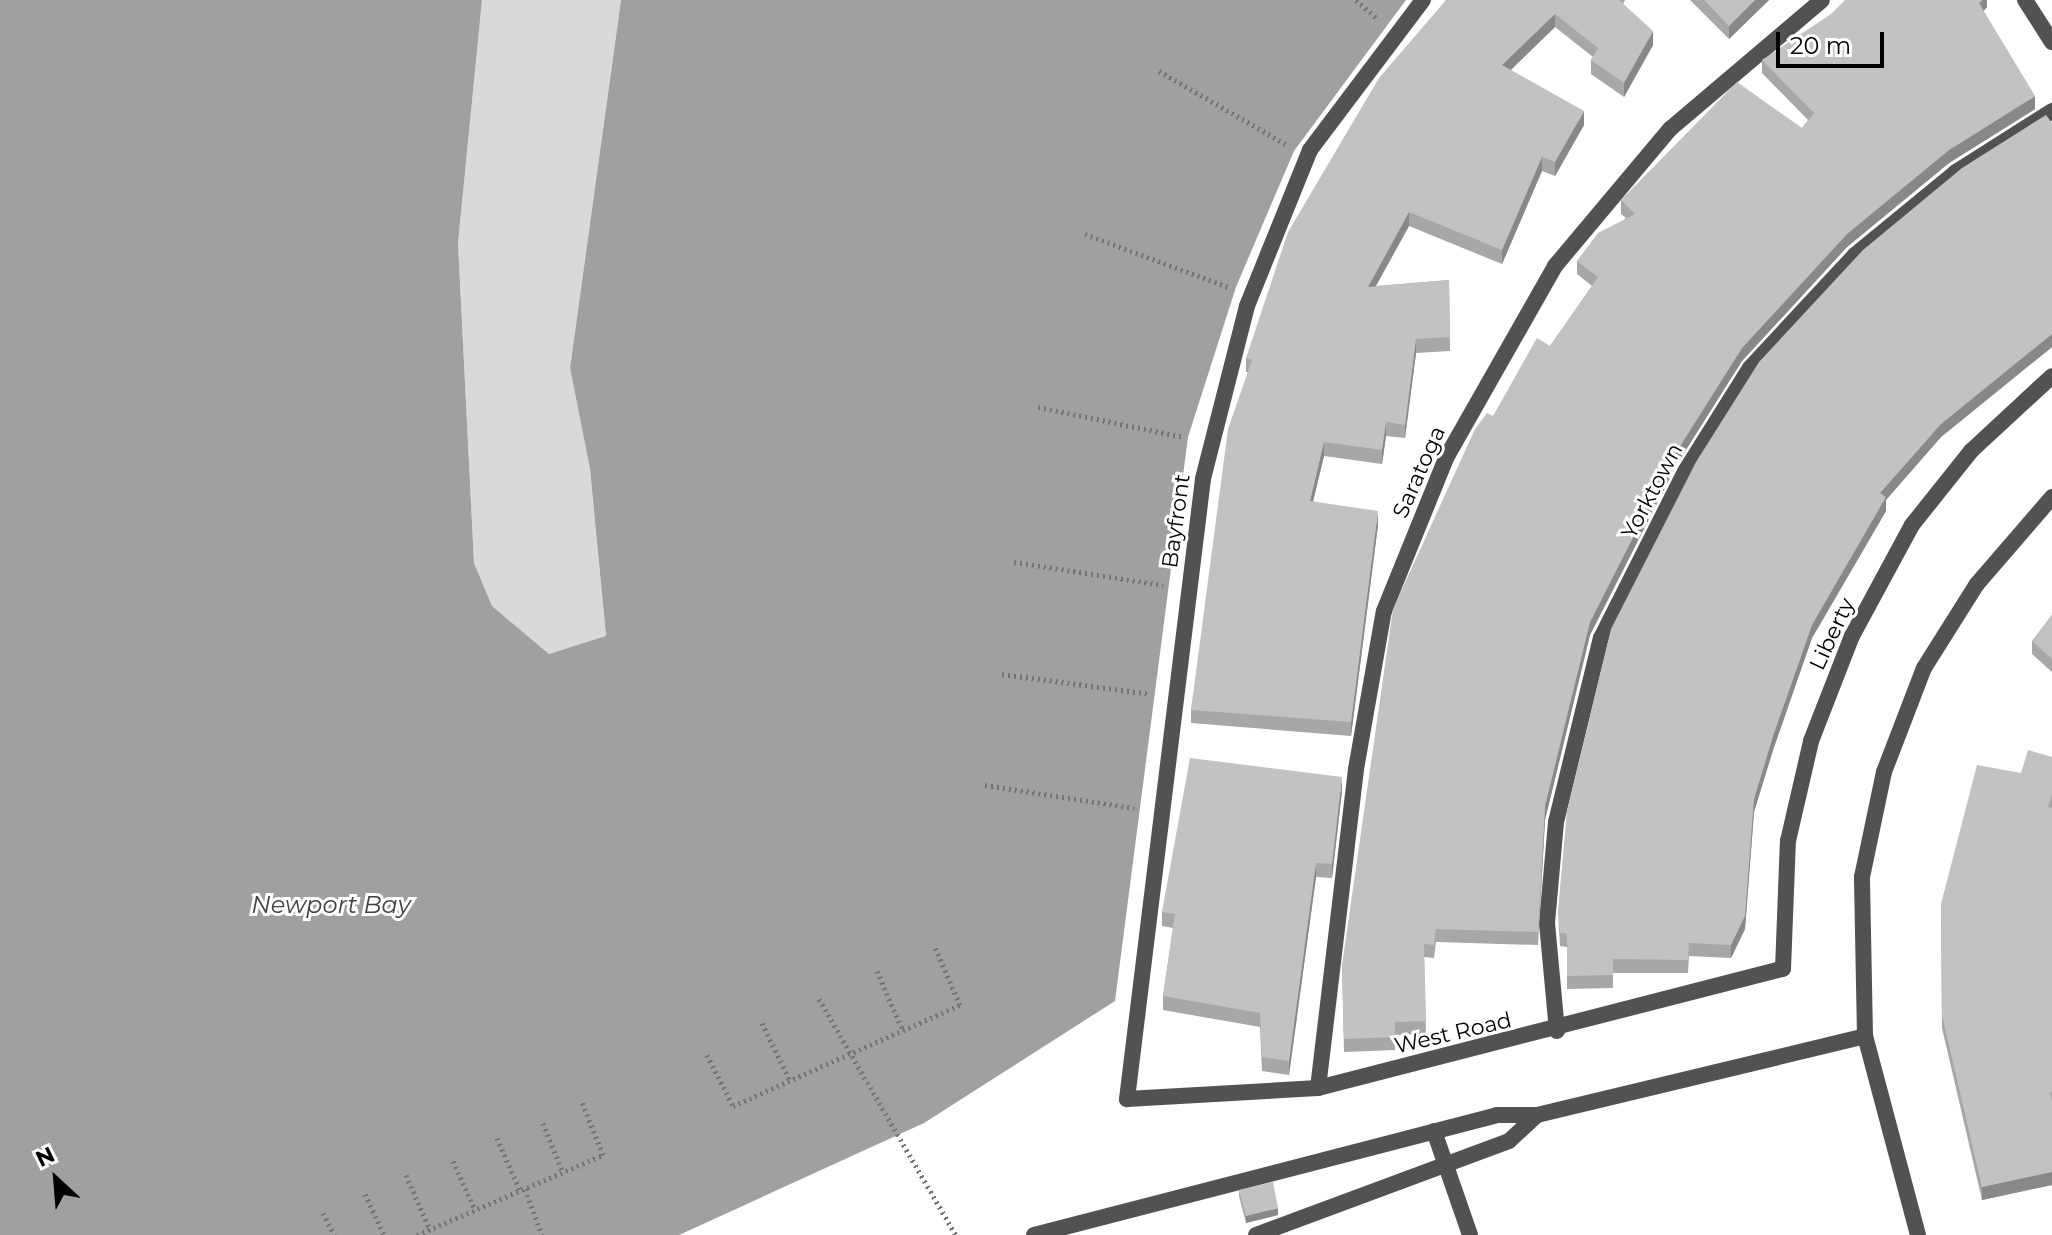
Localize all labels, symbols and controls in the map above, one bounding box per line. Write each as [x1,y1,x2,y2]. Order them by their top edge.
scale bar [1780,16,1888,66]
text: 20 m [1790,31,1851,60]
street label: Saratoga [1387,422,1451,522]
street label: Yorktown [1616,439,1688,543]
street label: Bayfront [1156,472,1196,570]
street label: Liberty [1804,594,1860,674]
water label: Newport Bay [251,891,411,919]
street label: West Road [1392,1007,1514,1059]
north arrow [16,1139,96,1219]
text: N [31,1141,59,1173]

